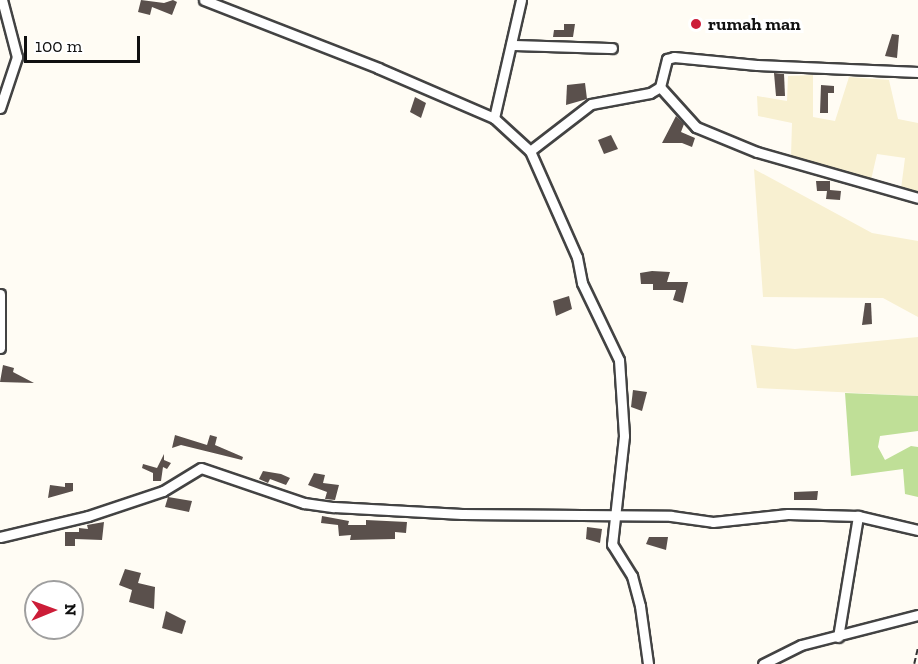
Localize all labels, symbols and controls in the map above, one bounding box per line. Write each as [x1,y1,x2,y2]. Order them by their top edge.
place label: rumah man [708,13,801,35]
marker: rumah man [689,17,703,31]
scale bar [27,24,142,62]
text: 100 m [35,35,82,57]
north arrow [24,580,84,640]
text: N [61,603,80,616]

